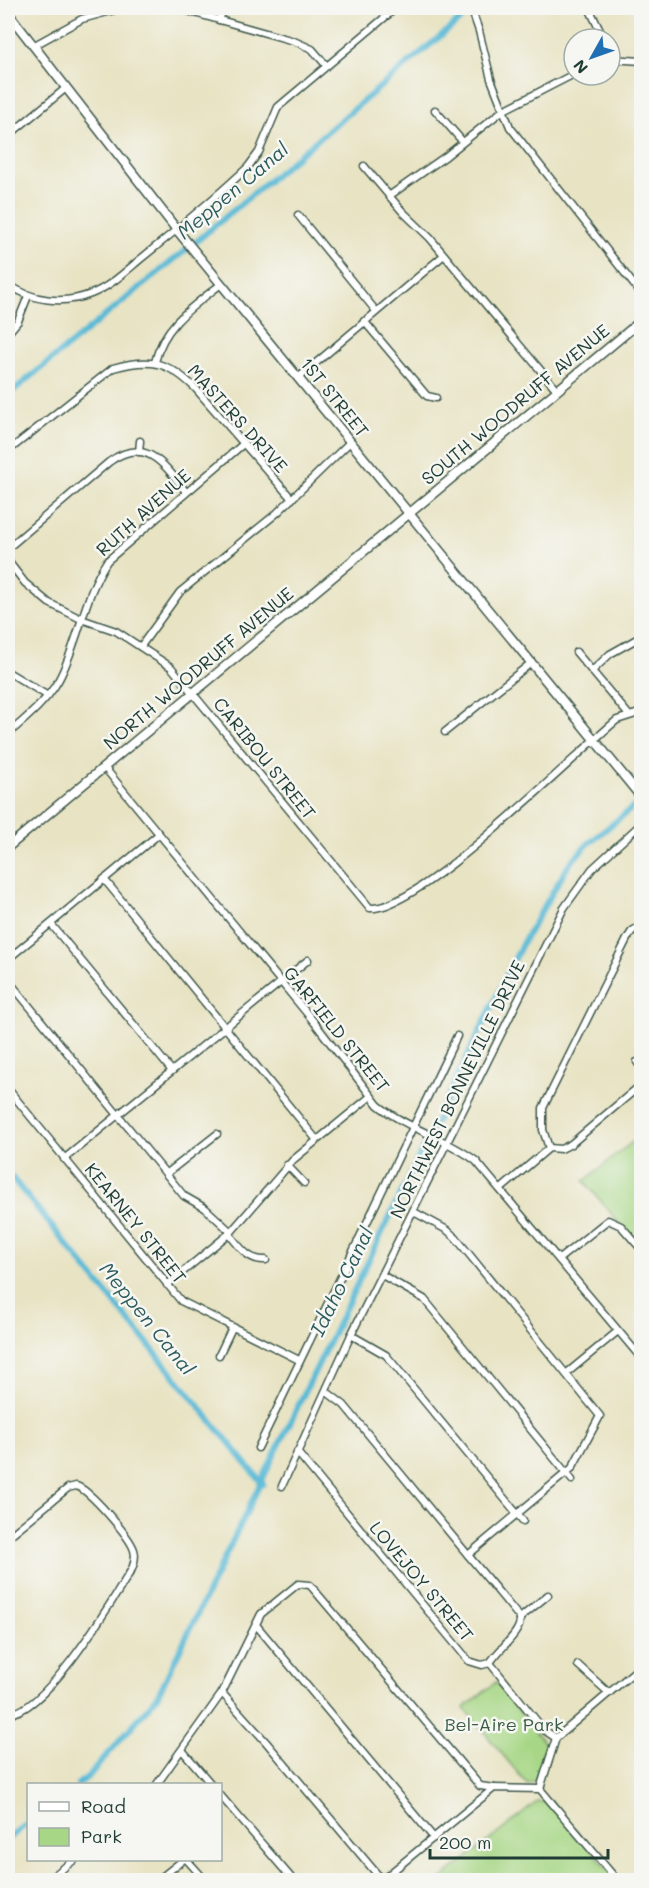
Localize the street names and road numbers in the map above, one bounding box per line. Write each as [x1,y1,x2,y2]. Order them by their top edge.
street label: SOUTH WOODRUFF AVENUE [416,318,614,490]
street label: 1ST STREET [295,352,375,442]
street label: MASTERS DRIVE [183,359,293,477]
street label: RUTH AVENUE [91,463,195,561]
street label: NORTH WOODRUFF AVENUE [98,581,298,755]
street label: CARIBOU STREET [208,692,322,824]
street label: NORTHWEST BONNEVILLE DRIVE [384,956,530,1222]
street label: GARFIELD STREET [279,961,395,1097]
street label: KEARNEY STREET [80,1158,192,1288]
street label: LOVEJOY STREET [365,1516,479,1646]

